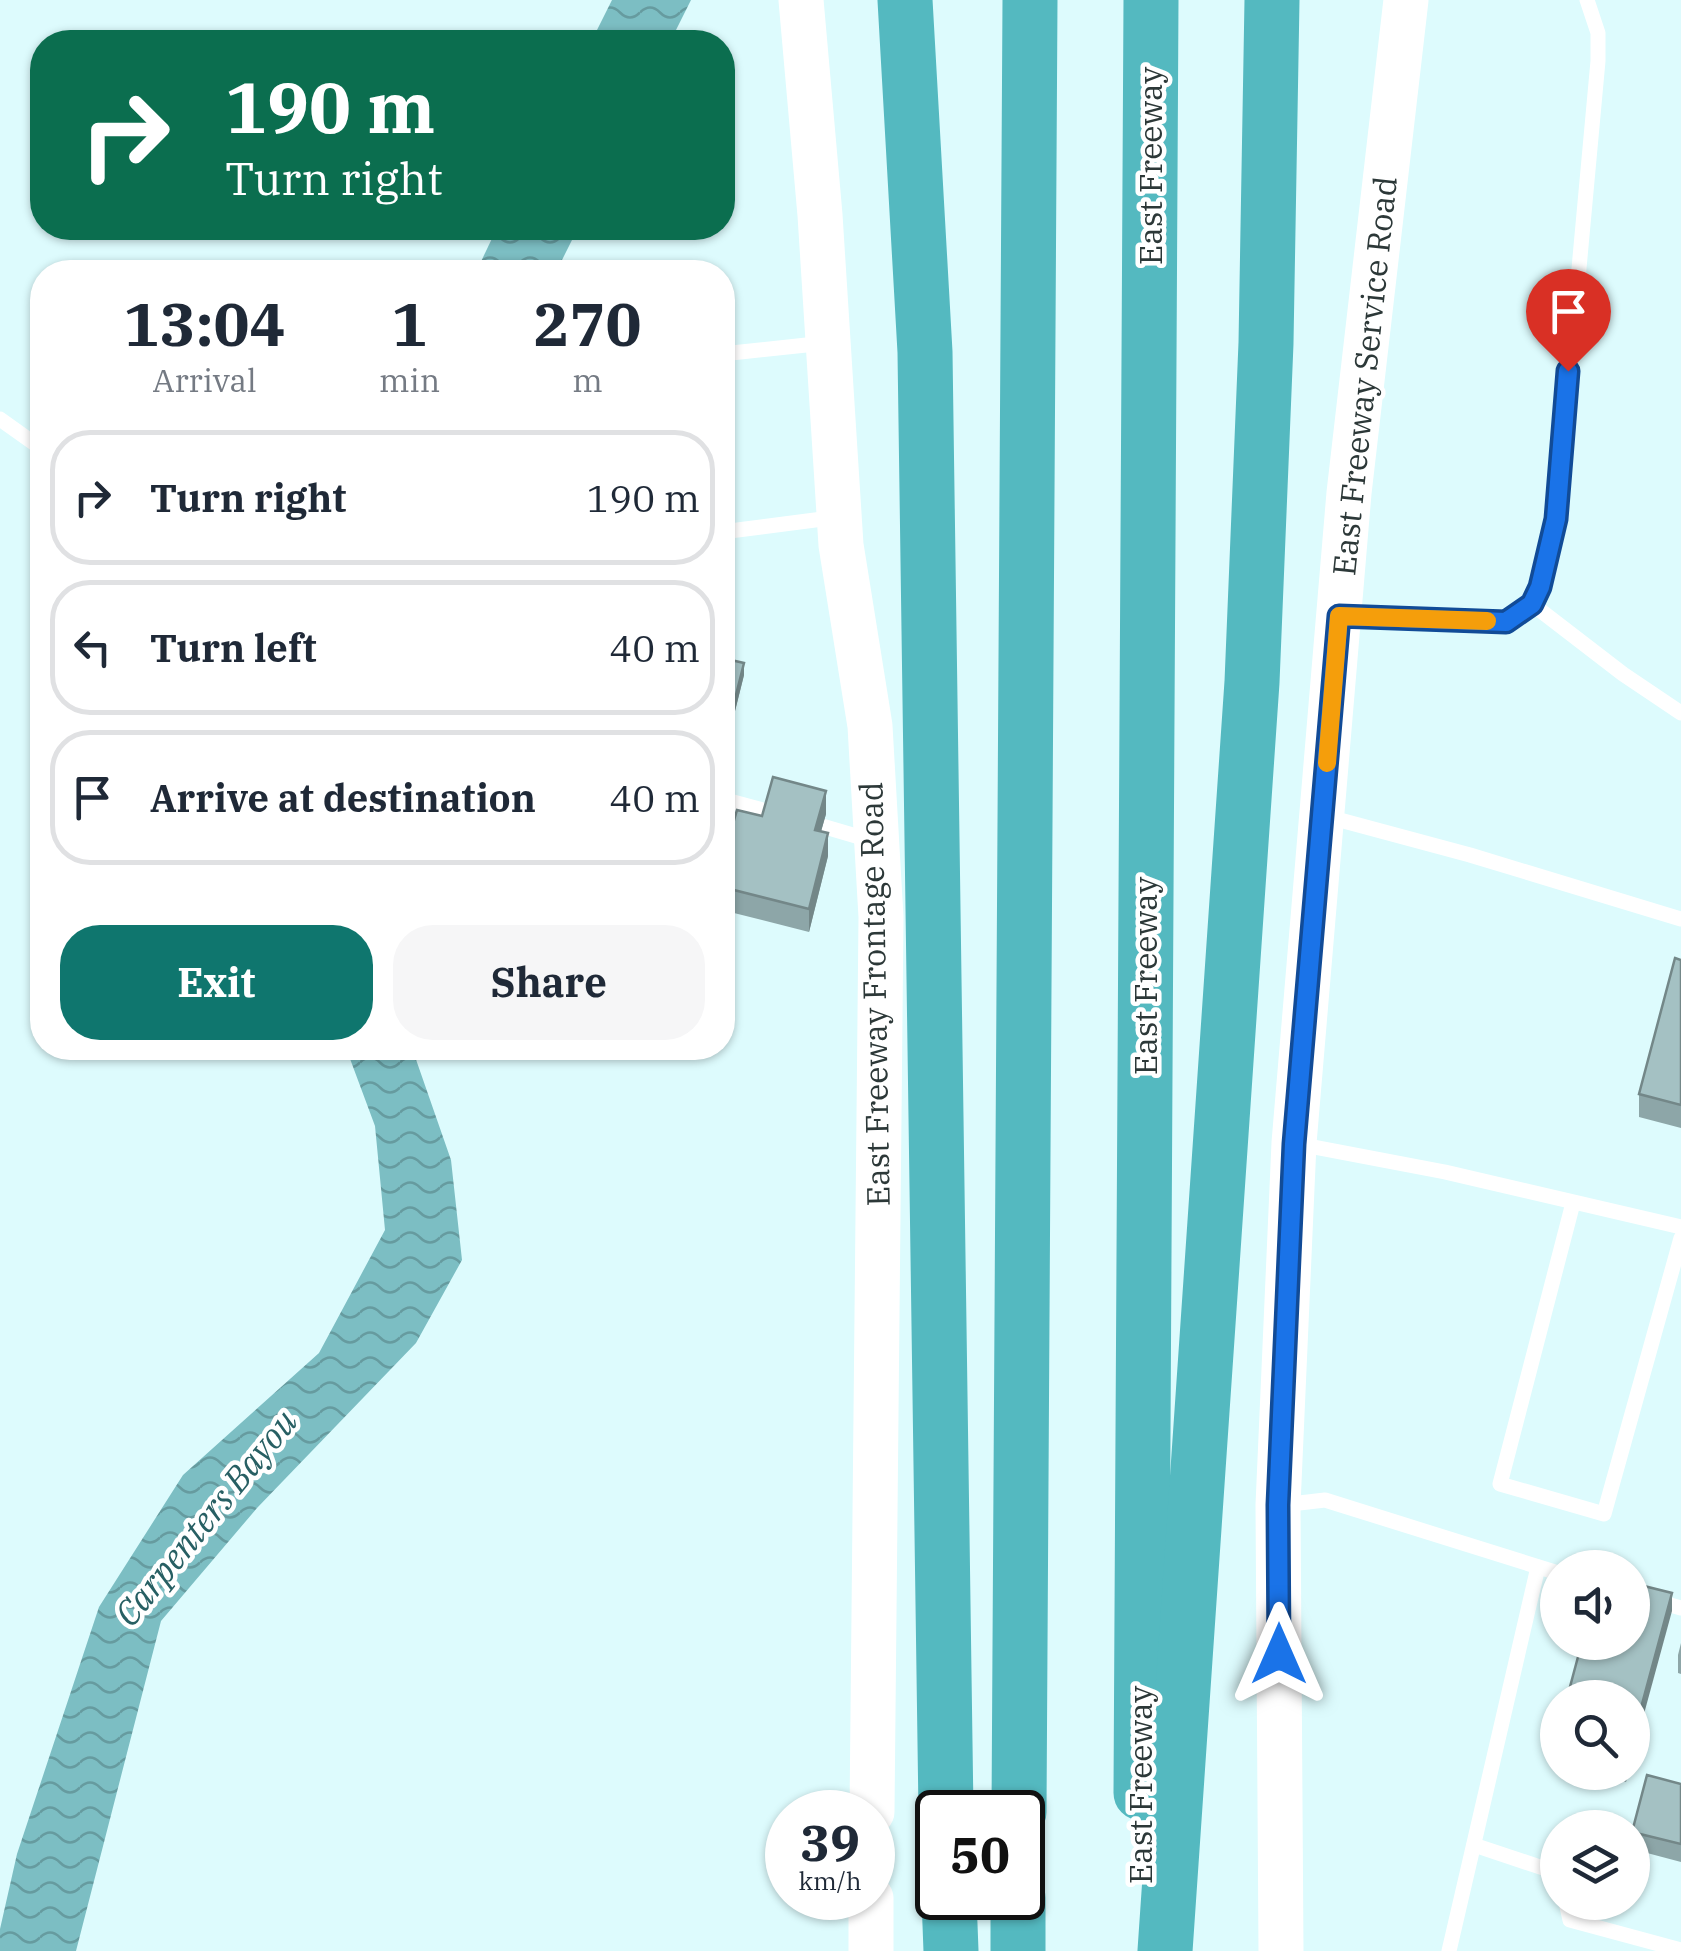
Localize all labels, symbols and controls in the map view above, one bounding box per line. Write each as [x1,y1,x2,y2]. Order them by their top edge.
text: 190 m [225,61,435,152]
street label: East Freeway [1129,66,1171,265]
icon: right [60,70,190,200]
text: Turn right [225,149,443,207]
street label: East Freeway Service Road [1322,174,1406,578]
pin [1526,269,1611,372]
text: 13:04 [123,284,286,363]
text: 1 [392,284,428,363]
text: 270 [534,284,642,363]
icon: arrive [1541,284,1596,339]
text: Arrival [152,359,257,401]
text: min [379,359,440,401]
text: m [572,359,603,401]
icon: right [65,470,120,525]
text: Turn right [150,473,346,522]
text: 190 m [587,473,700,522]
icon: left [65,620,120,675]
text: Turn left [150,623,317,672]
text: 40 m [609,623,700,672]
icon: arrive [65,770,120,825]
text: Arrive at destination [150,773,536,822]
text: 40 m [609,773,700,822]
street label: East Freeway Frontage Road [849,781,899,1207]
street label: East Freeway [1124,876,1166,1075]
button: Exit [60,925,373,1040]
button: Share [393,925,705,1040]
water label: Carpenters Bayou [104,1400,307,1635]
map controls [1540,1550,1650,1920]
button: sound [1540,1550,1650,1660]
position arrow [1227,1602,1331,1706]
button: search [1540,1680,1650,1790]
street label: East Freeway [1119,1685,1161,1884]
speed limit sign: 50 [915,1790,1045,1920]
text: 39 [800,1810,860,1875]
button: layers [1540,1810,1650,1920]
text: km/h [798,1864,862,1897]

